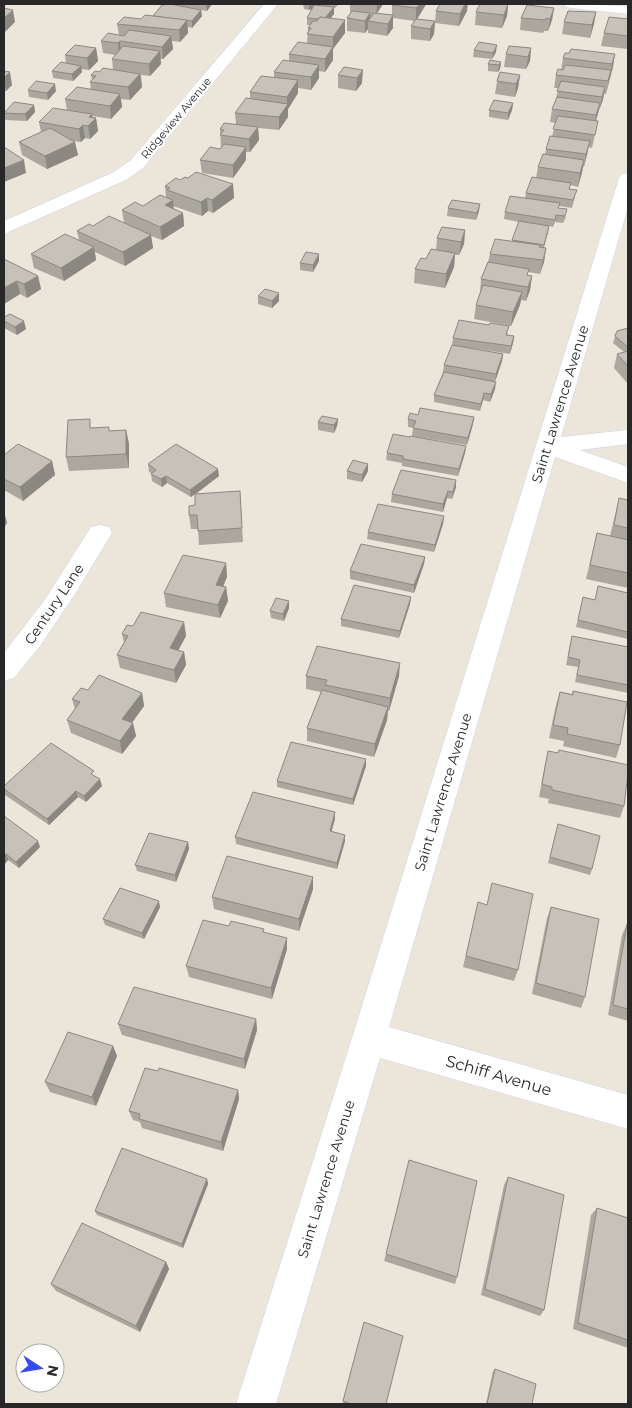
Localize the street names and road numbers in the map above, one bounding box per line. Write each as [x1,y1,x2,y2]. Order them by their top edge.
street label: Ridgeview Avenue [138,74,214,162]
street label: Saint Lawrence Avenue [527,323,593,485]
street label: Century Lane [20,560,88,648]
street label: Saint Lawrence Avenue [410,711,476,873]
street label: Schiff Avenue [444,1051,554,1100]
street label: Saint Lawrence Avenue [293,1098,359,1260]

